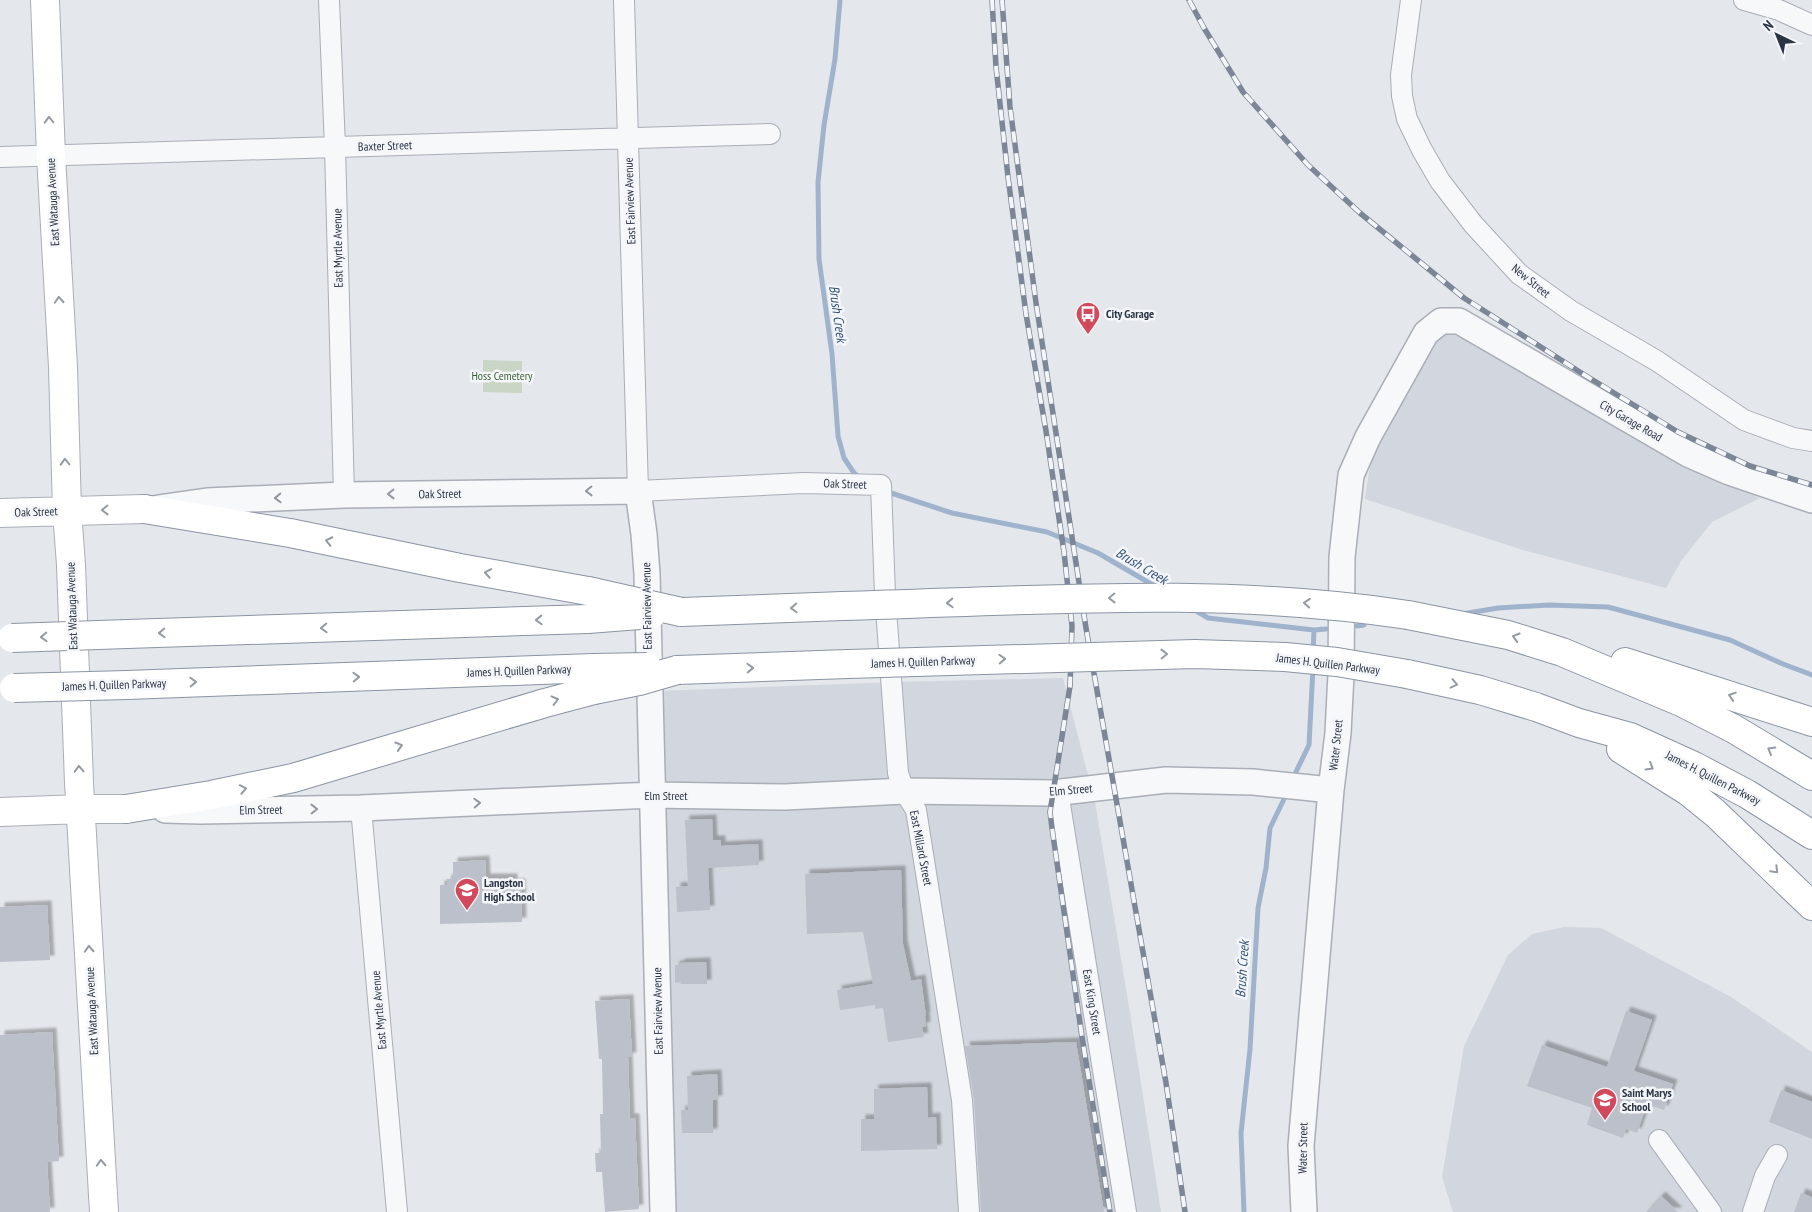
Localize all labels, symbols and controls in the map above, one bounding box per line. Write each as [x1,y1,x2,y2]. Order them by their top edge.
north arrow [1752,10,1802,60]
text: N [1759,16,1777,35]
one-way arrow [44,116,55,124]
street label: Baxter Street [358,137,413,154]
street label: East Fairview Avenue [620,157,639,245]
street label: East Watauga Avenue [43,158,62,246]
street label: East Myrtle Avenue [329,208,346,288]
street label: New Street [1509,260,1554,301]
water label: Brush Creek [825,284,851,345]
one-way arrow [53,295,64,303]
bus stop icon: City Garage [1075,301,1101,335]
place label: City Garage [1106,306,1154,321]
park label: Hoss Cemetery [471,368,533,383]
street label: City Garage Road [1597,397,1665,445]
one-way arrow [60,458,71,466]
street label: Oak Street [823,475,868,492]
street label: Oak Street [418,486,462,501]
one-way arrow [585,486,592,496]
one-way arrow [387,489,395,500]
one-way arrow [274,493,282,503]
street label: Oak Street [14,503,59,520]
one-way arrow [101,505,109,516]
one-way arrow [324,536,333,547]
water label: Brush Creek [1113,544,1173,589]
street label: East Watauga Avenue [62,562,81,650]
street label: East Fairview Avenue [638,562,655,650]
one-way arrow [484,568,492,578]
one-way arrow [1108,593,1116,604]
one-way arrow [945,598,953,608]
one-way arrow [1303,598,1311,609]
one-way arrow [790,603,798,613]
one-way arrow [535,615,543,626]
one-way arrow [320,622,328,633]
one-way arrow [157,628,165,639]
one-way arrow [39,632,47,643]
one-way arrow [1512,633,1520,643]
one-way arrow [1161,649,1169,659]
street label: James H. Quillen Parkway [1274,650,1381,677]
street label: James H. Quillen Parkway [870,652,976,671]
one-way arrow [998,654,1006,664]
street label: James H. Quillen Parkway [466,661,572,680]
one-way arrow [746,662,754,673]
one-way arrow [352,671,360,682]
street label: James H. Quillen Parkway [61,675,167,694]
one-way arrow [190,677,198,688]
one-way arrow [1450,678,1459,689]
one-way arrow [1729,692,1737,702]
one-way arrow [551,695,560,706]
street label: Water Street [1325,718,1346,771]
one-way arrow [395,742,403,752]
one-way arrow [1767,746,1776,756]
street label: James H. Quillen Parkway [1662,747,1764,808]
one-way arrow [1645,760,1654,770]
one-way arrow [73,765,84,773]
street label: Elm Street [1049,780,1094,799]
one-way arrow [238,784,247,795]
street label: Elm Street [644,788,688,803]
one-way arrow [473,798,481,809]
street label: Elm Street [239,802,283,817]
one-way arrow [311,804,319,814]
street label: East Millard Street [907,809,936,887]
one-way arrow [1770,864,1779,873]
place label: Langston High School [484,875,535,904]
school or university icon: Langston High School [454,877,480,911]
water label: Brush Creek [1231,938,1253,998]
one-way arrow [83,944,94,952]
street label: East Watauga Avenue [82,967,101,1055]
street label: East Fairview Avenue [649,967,666,1055]
street label: East King Street [1080,968,1105,1036]
street label: East Myrtle Avenue [368,970,389,1050]
place label: Saint Marys School [1622,1085,1672,1114]
school or university icon: Saint Marys School [1592,1087,1618,1121]
street label: Water Street [1295,1122,1310,1174]
one-way arrow [96,1159,107,1167]

